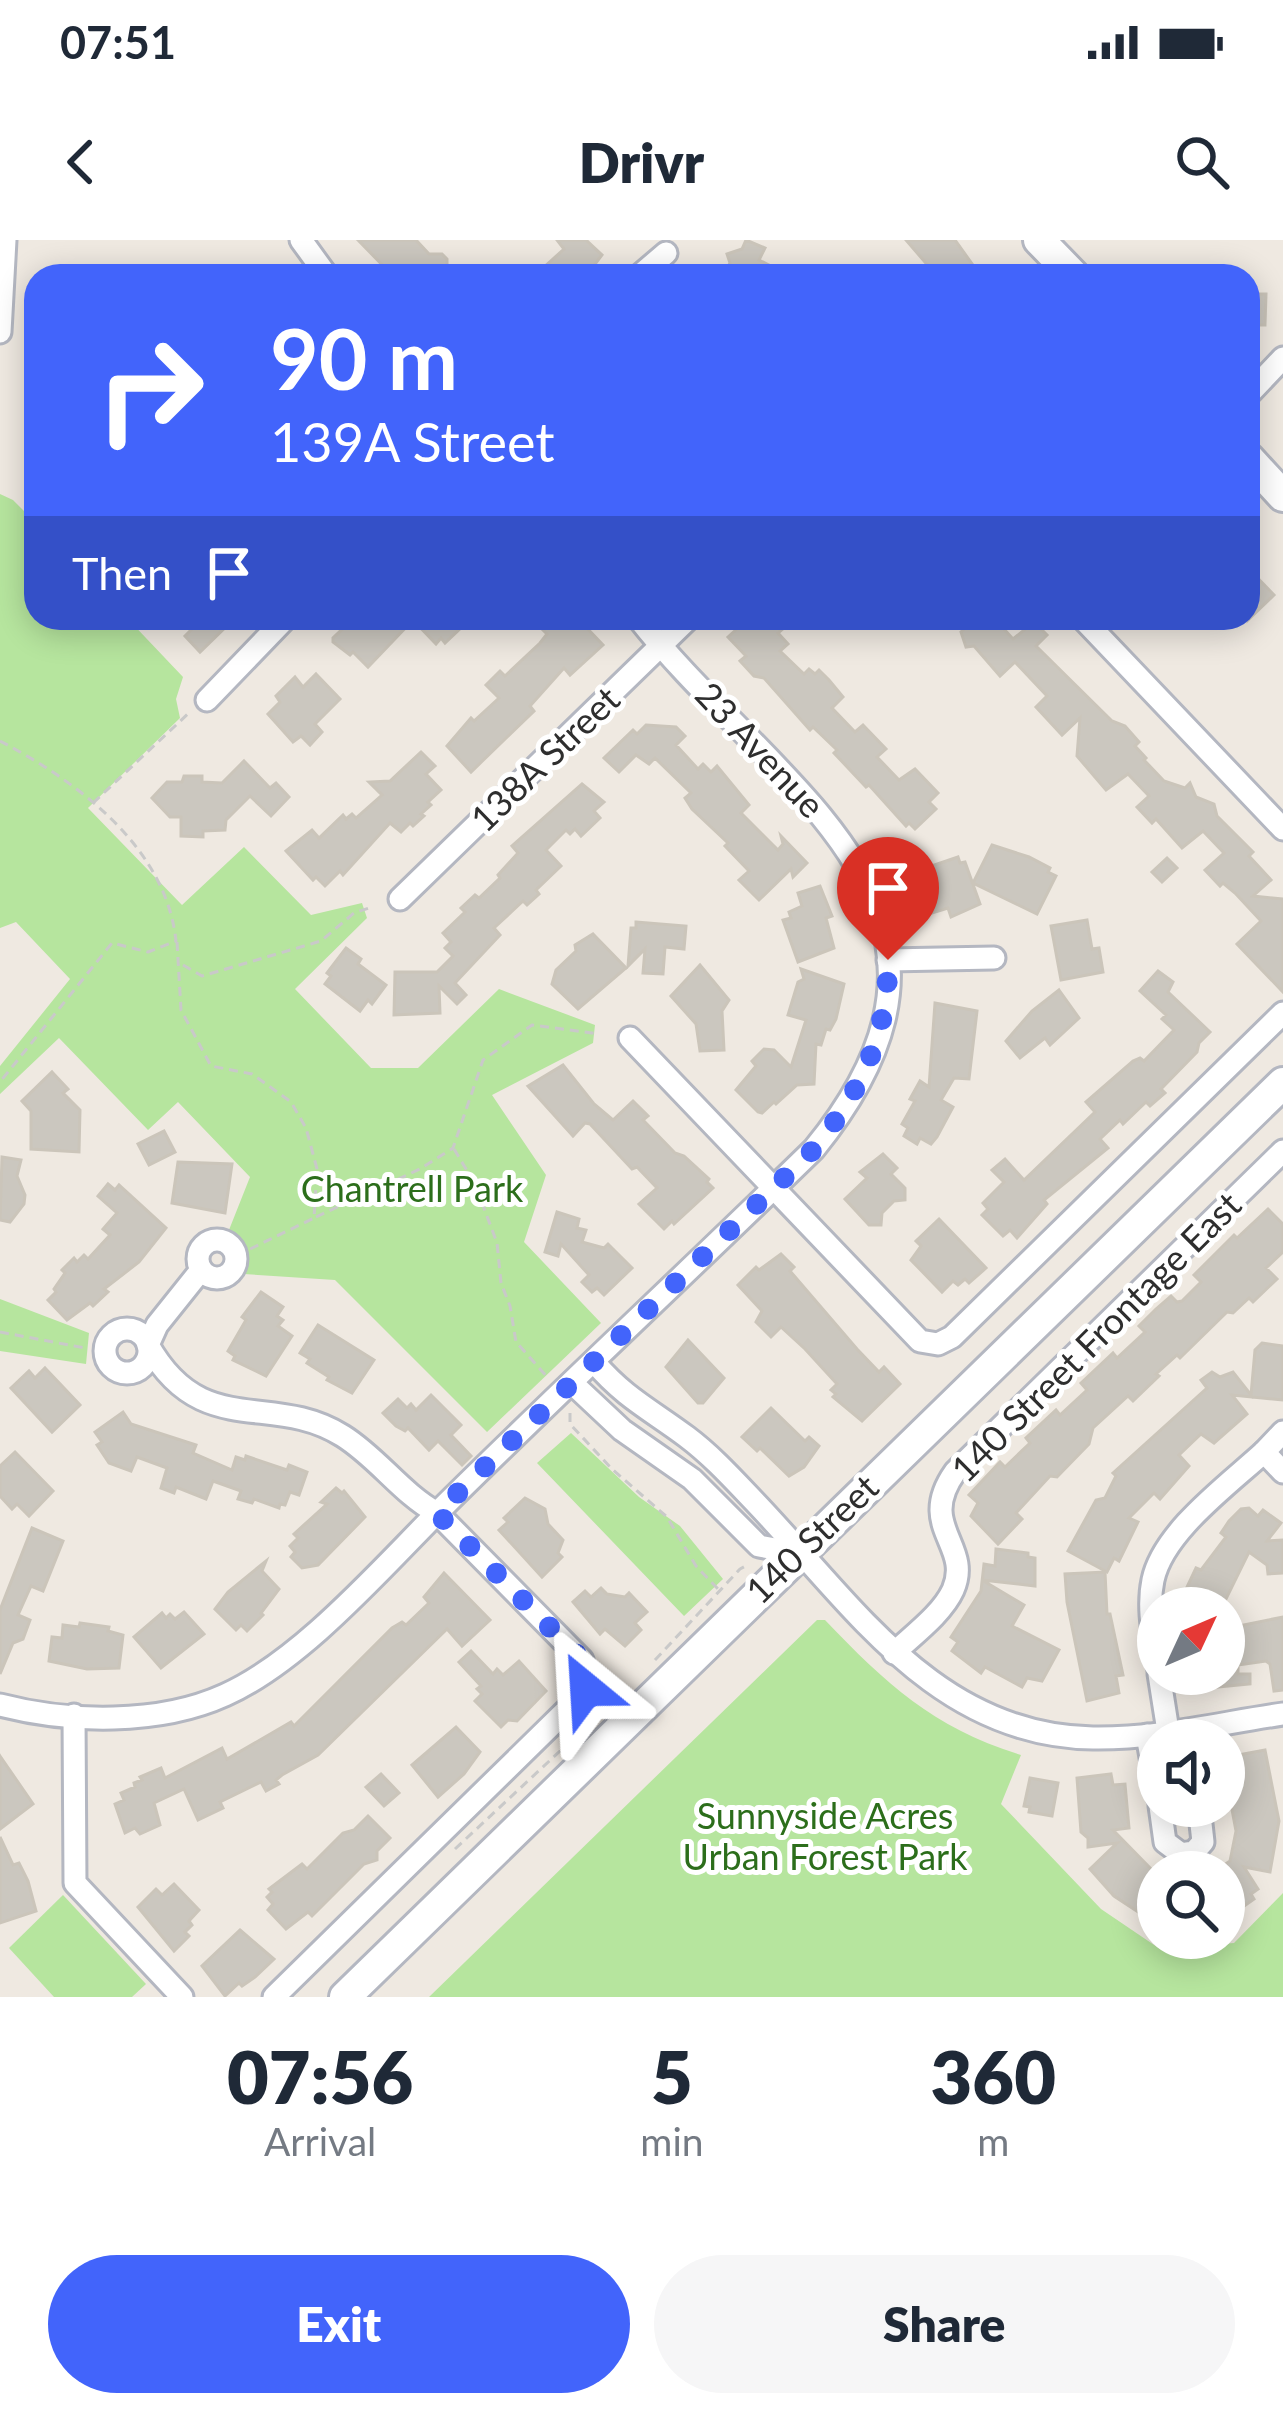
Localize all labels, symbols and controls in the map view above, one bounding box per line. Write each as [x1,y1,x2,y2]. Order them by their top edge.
text: 07:51 [60,15,176,69]
icon: back [48,129,114,195]
icon: search [1169,129,1235,195]
text: Drivr [579,130,704,195]
text: 90 m [270,307,458,408]
icon: right [72,312,228,468]
text: 139A Street [270,409,555,474]
icon: arrive [196,540,262,606]
text: Then [72,546,172,600]
street label: 23 Avenue [687,673,834,826]
street label: 138A Street [461,676,628,840]
pin [837,837,939,960]
icon: arrive [855,855,921,921]
park label: Chantrell Park [301,1166,524,1210]
street label: 140 Street Frontage East [941,1182,1249,1490]
street label: 140 Street [736,1465,887,1612]
north arrow [1137,1587,1245,1695]
map controls [1137,1587,1245,1959]
position arrow [523,1626,649,1752]
button: sound [1137,1719,1245,1827]
park label: Sunnyside Acres Urban Forest Park [682,1793,968,1878]
button: search [1137,1851,1245,1959]
text: 07:56 [227,2033,413,2119]
text: 5 [651,2033,693,2119]
text: 360 [931,2033,1056,2119]
text: Arrival [264,2118,376,2164]
text: min [640,2118,704,2164]
text: m [977,2118,1009,2164]
button: Exit [48,2255,630,2393]
button: Share [654,2255,1235,2393]

